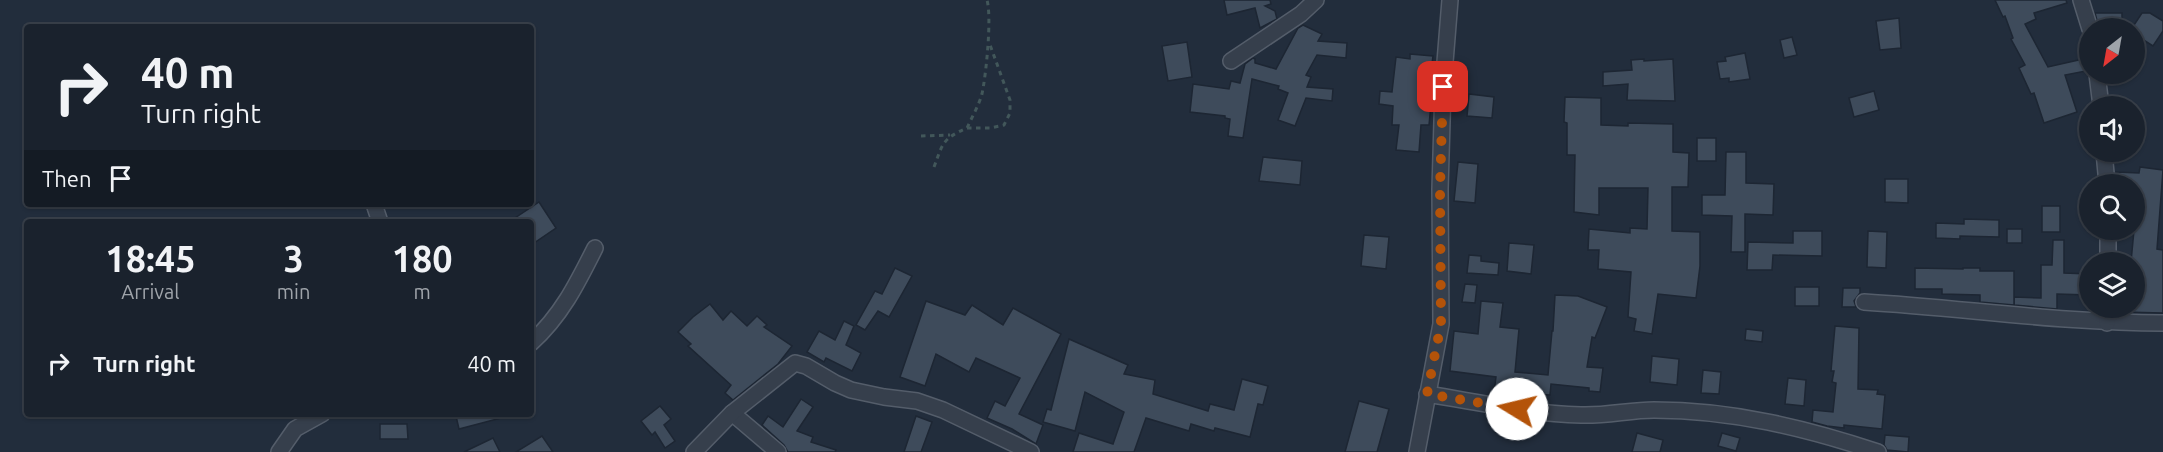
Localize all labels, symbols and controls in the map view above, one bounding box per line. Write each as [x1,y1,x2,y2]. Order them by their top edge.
north arrow [2079,18,2145,84]
map controls [2079,18,2145,318]
icon: right [42,48,120,126]
text: 40 m [141,49,235,96]
pin [1417,61,1468,112]
icon: arrive [1426,70,1459,103]
button: sound [2079,96,2145,162]
text: Turn right [141,98,261,128]
icon: arrive [104,162,137,195]
text: Then [42,166,92,191]
button: search [2079,174,2145,240]
text: 18:45 [105,238,195,279]
text: 3 [283,238,304,279]
text: 180 [392,238,453,279]
button: layers [2079,252,2145,318]
text: Arrival [121,280,180,303]
text: min [277,280,310,303]
text: m [414,280,431,303]
icon: right [42,347,75,380]
text: Turn right [93,351,195,376]
text: 40 m [467,351,516,376]
position arrow [1485,377,1549,441]

